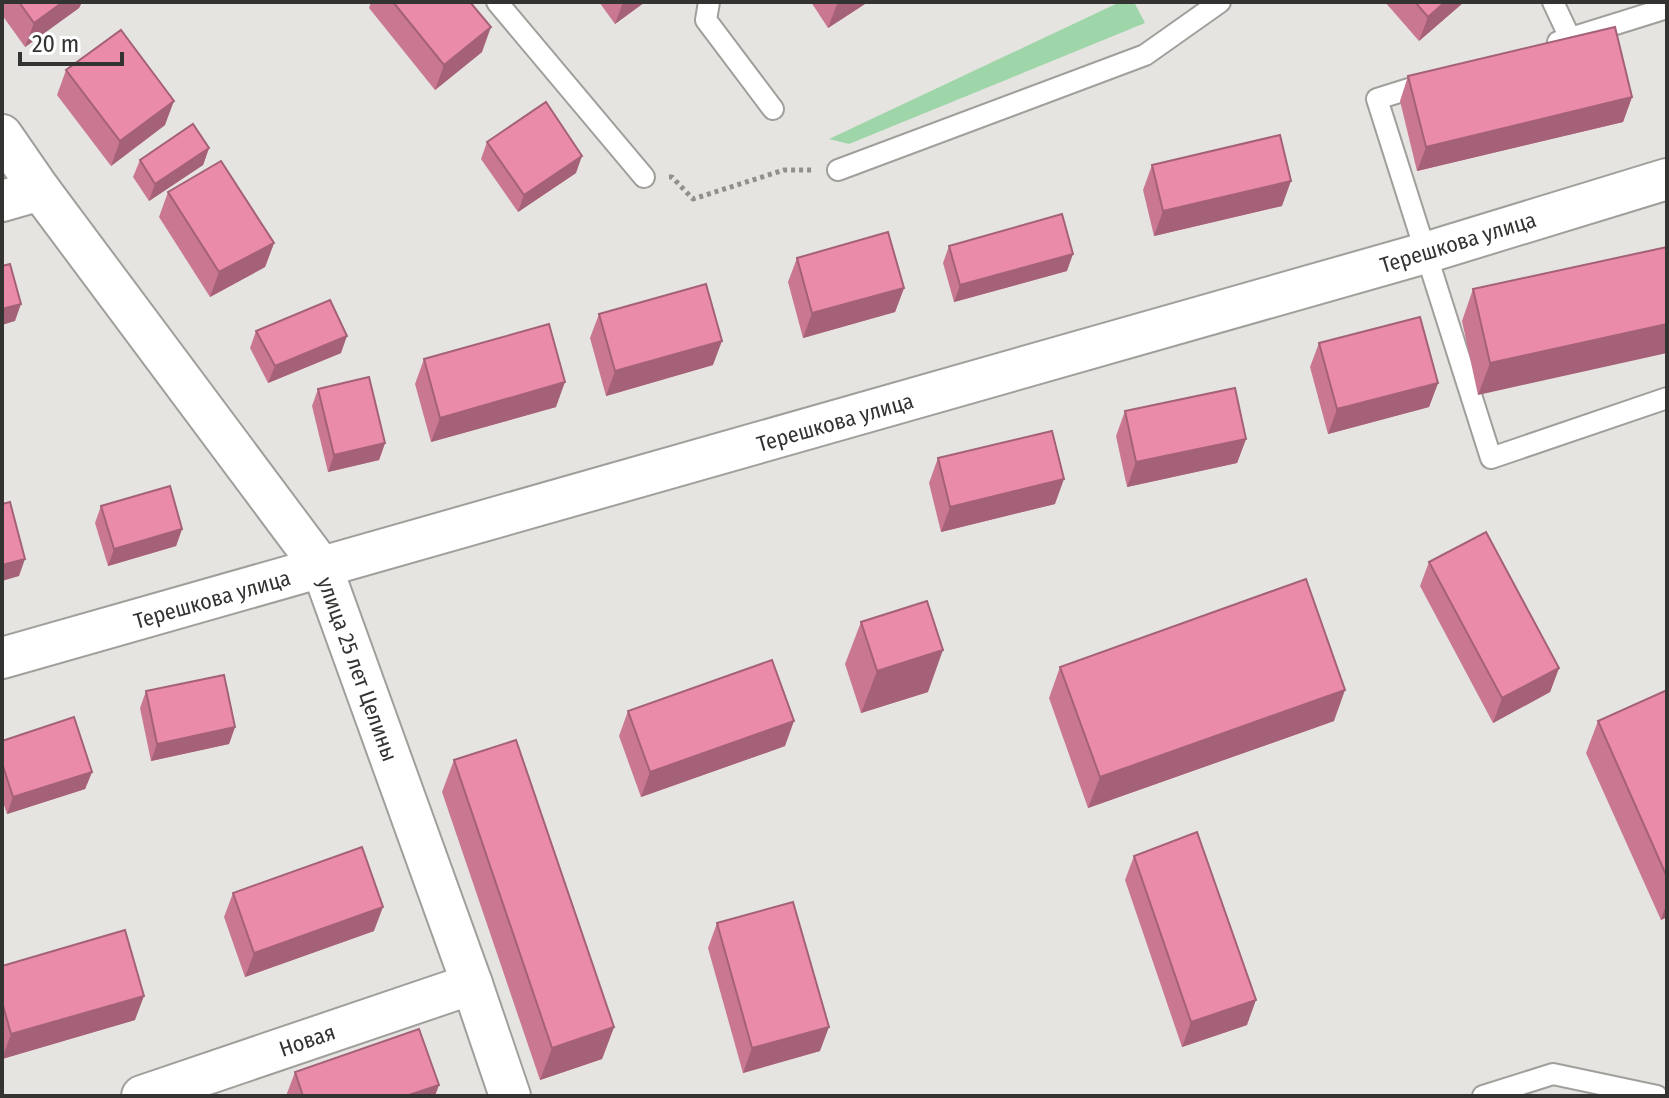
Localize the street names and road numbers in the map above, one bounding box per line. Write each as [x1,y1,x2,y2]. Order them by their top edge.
street label: Терешкова улица [1377,206,1539,279]
street label: Терешкова улица [754,387,917,458]
street label: Терешкова улица [131,564,294,635]
street label: улица 25 лет Целины [312,573,403,765]
street label: Новая [276,1018,339,1063]

